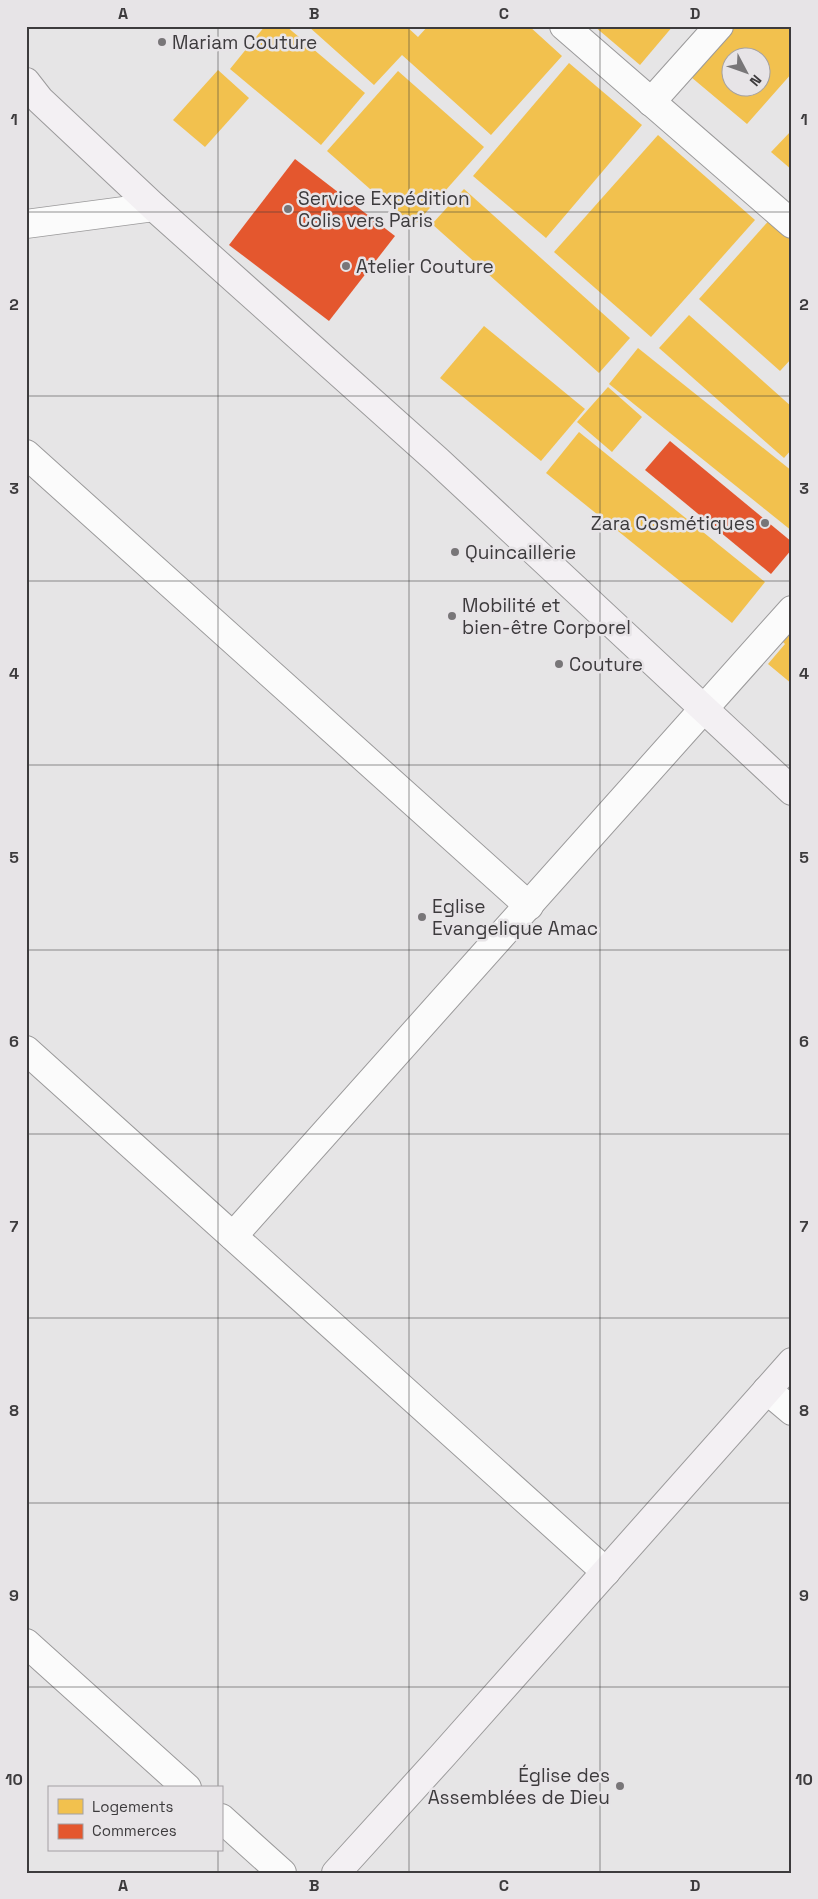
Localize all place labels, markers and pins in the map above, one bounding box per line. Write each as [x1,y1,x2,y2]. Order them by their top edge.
place label: Mariam Couture [172,30,317,55]
marker: Mariam Couture [156,36,168,48]
place label: Service Expédition Colis vers Paris [298,186,470,233]
marker: Service Expédition Colis vers Paris [282,203,294,215]
place label: Atelier Couture [356,254,494,279]
marker: Atelier Couture [340,260,352,272]
place label: Zara Cosmétiques [591,511,755,536]
marker: Zara Cosmétiques [759,517,771,529]
place label: Quincaillerie [465,540,576,565]
marker: Quincaillerie [449,546,461,558]
place label: Mobilité et bien-être Corporel [462,593,631,640]
marker: Mobilité et bien-être Corporel [446,610,458,622]
place label: Couture [569,652,643,677]
marker: Couture [553,658,565,670]
place label: Eglise Evangelique Amac [432,894,598,941]
marker: Eglise Evangelique Amac [416,911,428,923]
place label: Église des Assemblées de Dieu [428,1763,610,1810]
marker: Église des Assemblées de Dieu [614,1780,626,1792]

